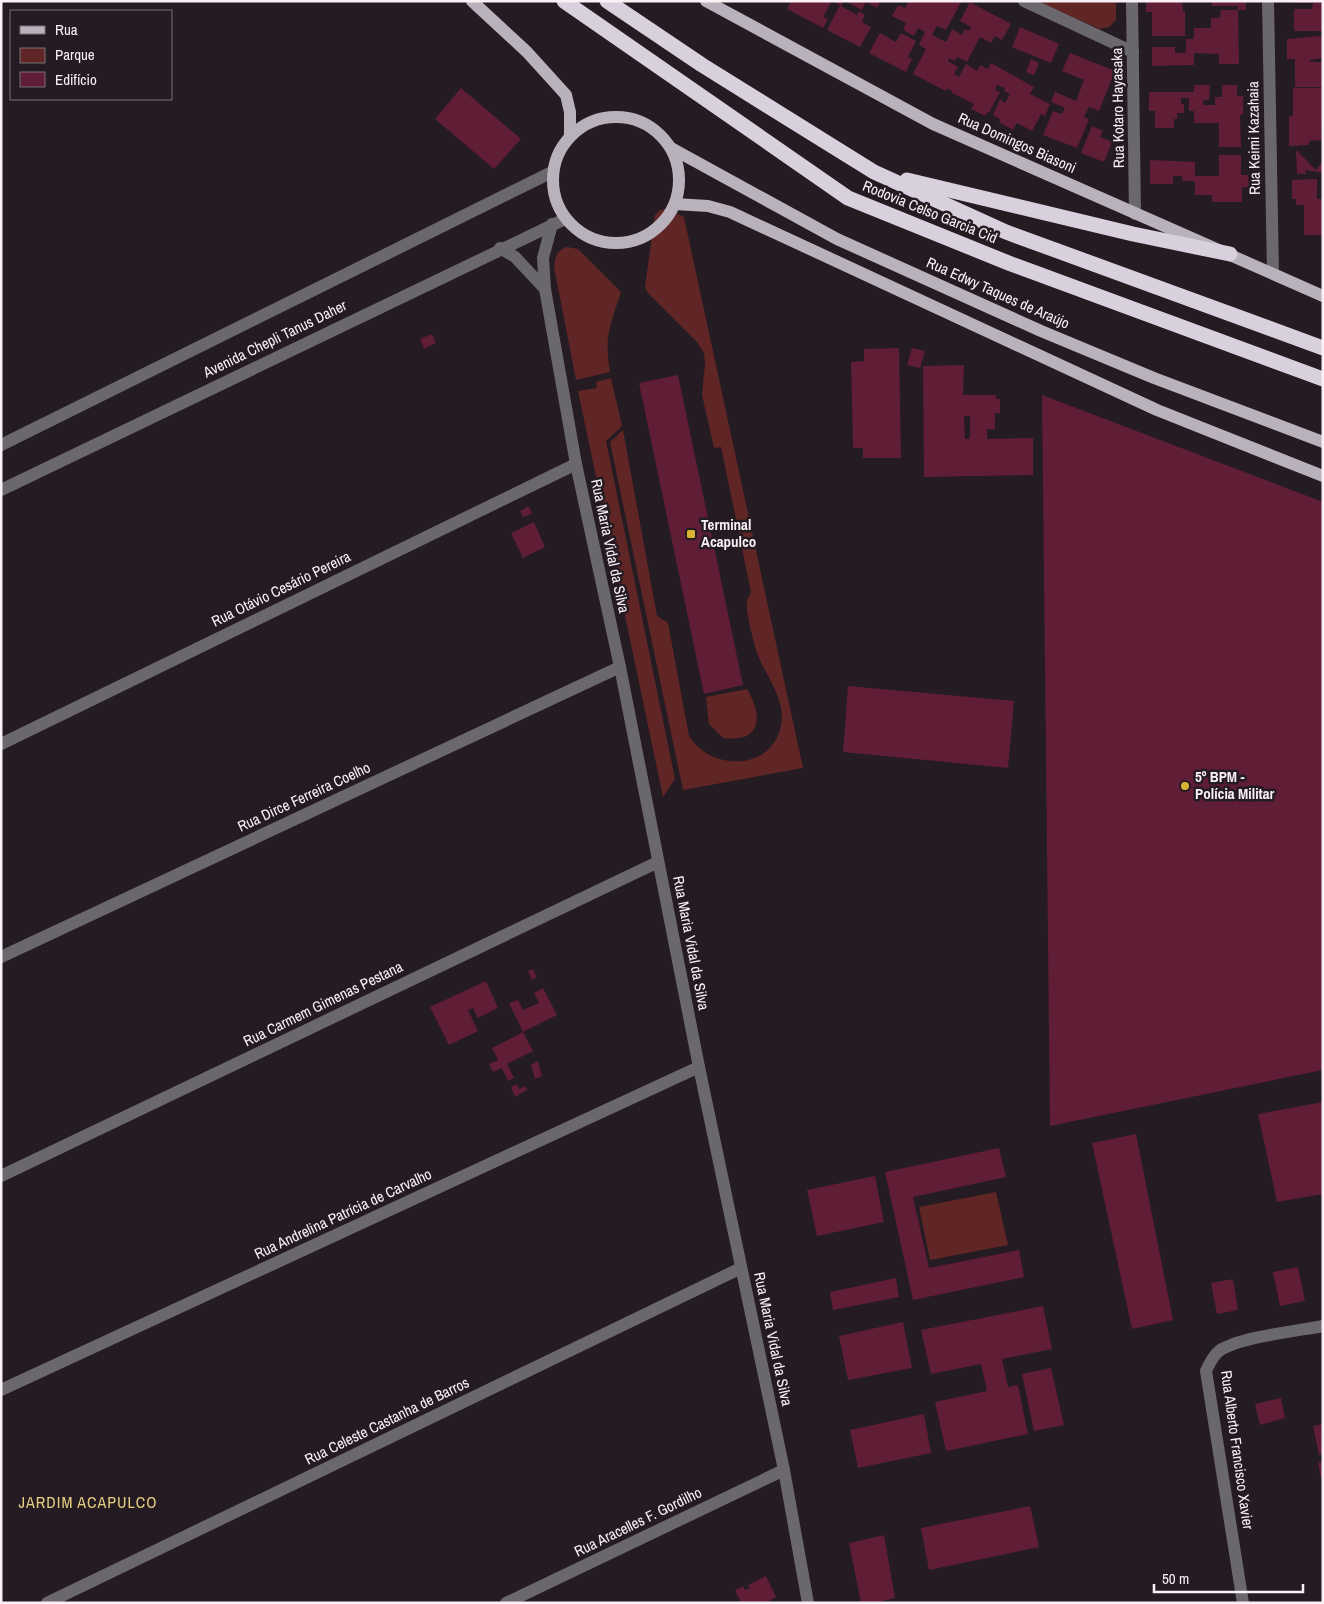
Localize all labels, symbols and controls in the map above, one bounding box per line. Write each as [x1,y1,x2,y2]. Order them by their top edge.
legend [10,10,172,100]
text: Rua [55,19,78,40]
text: Parque [55,44,95,65]
street label: Rua Kotaro Hayasaka [1106,48,1129,168]
text: Edifício [55,69,97,90]
street label: Rua Keimi Kazahaia [1242,81,1265,195]
street label: Rua Domingos Biasoni [955,107,1080,178]
street label: Rodovia Celso Garcia Cid [860,175,1001,248]
street label: Rua Edwy Taques de Araújo [923,252,1073,334]
street label: Avenida Chepli Tanus Daher [199,295,350,383]
street label: Rua Maria Vidal da Silva [586,477,635,615]
place label: Terminal Acapulco [701,514,756,552]
marker: Terminal Acapulco [685,528,697,540]
street label: Rua Otávio Cesário Pereira [208,546,354,631]
street label: Rua Dirce Ferreira Coelho [234,756,374,837]
place label: 5º BPM - Polícia Militar [1195,766,1275,804]
marker: 5º BPM - Polícia Militar [1179,780,1191,792]
street label: Rua Maria Vidal da Silva [668,874,715,1012]
street label: Rua Carmem Gimenas Pestana [240,956,406,1051]
street label: Rua Andrelina Patrícia de Carvalho [251,1163,435,1264]
street label: Rua Maria Vidal da Silva [749,1270,798,1408]
street label: Rua Alberto Francisco Xavier [1216,1369,1259,1531]
street label: Rua Celeste Castanha de Barros [301,1372,472,1470]
street label: Rua Aracelles F. Gordilho [570,1481,705,1562]
district label: JARDIM ACAPULCO [19,1491,157,1513]
scale bar [1154,1562,1303,1594]
text: 50 m [1162,1568,1189,1589]

